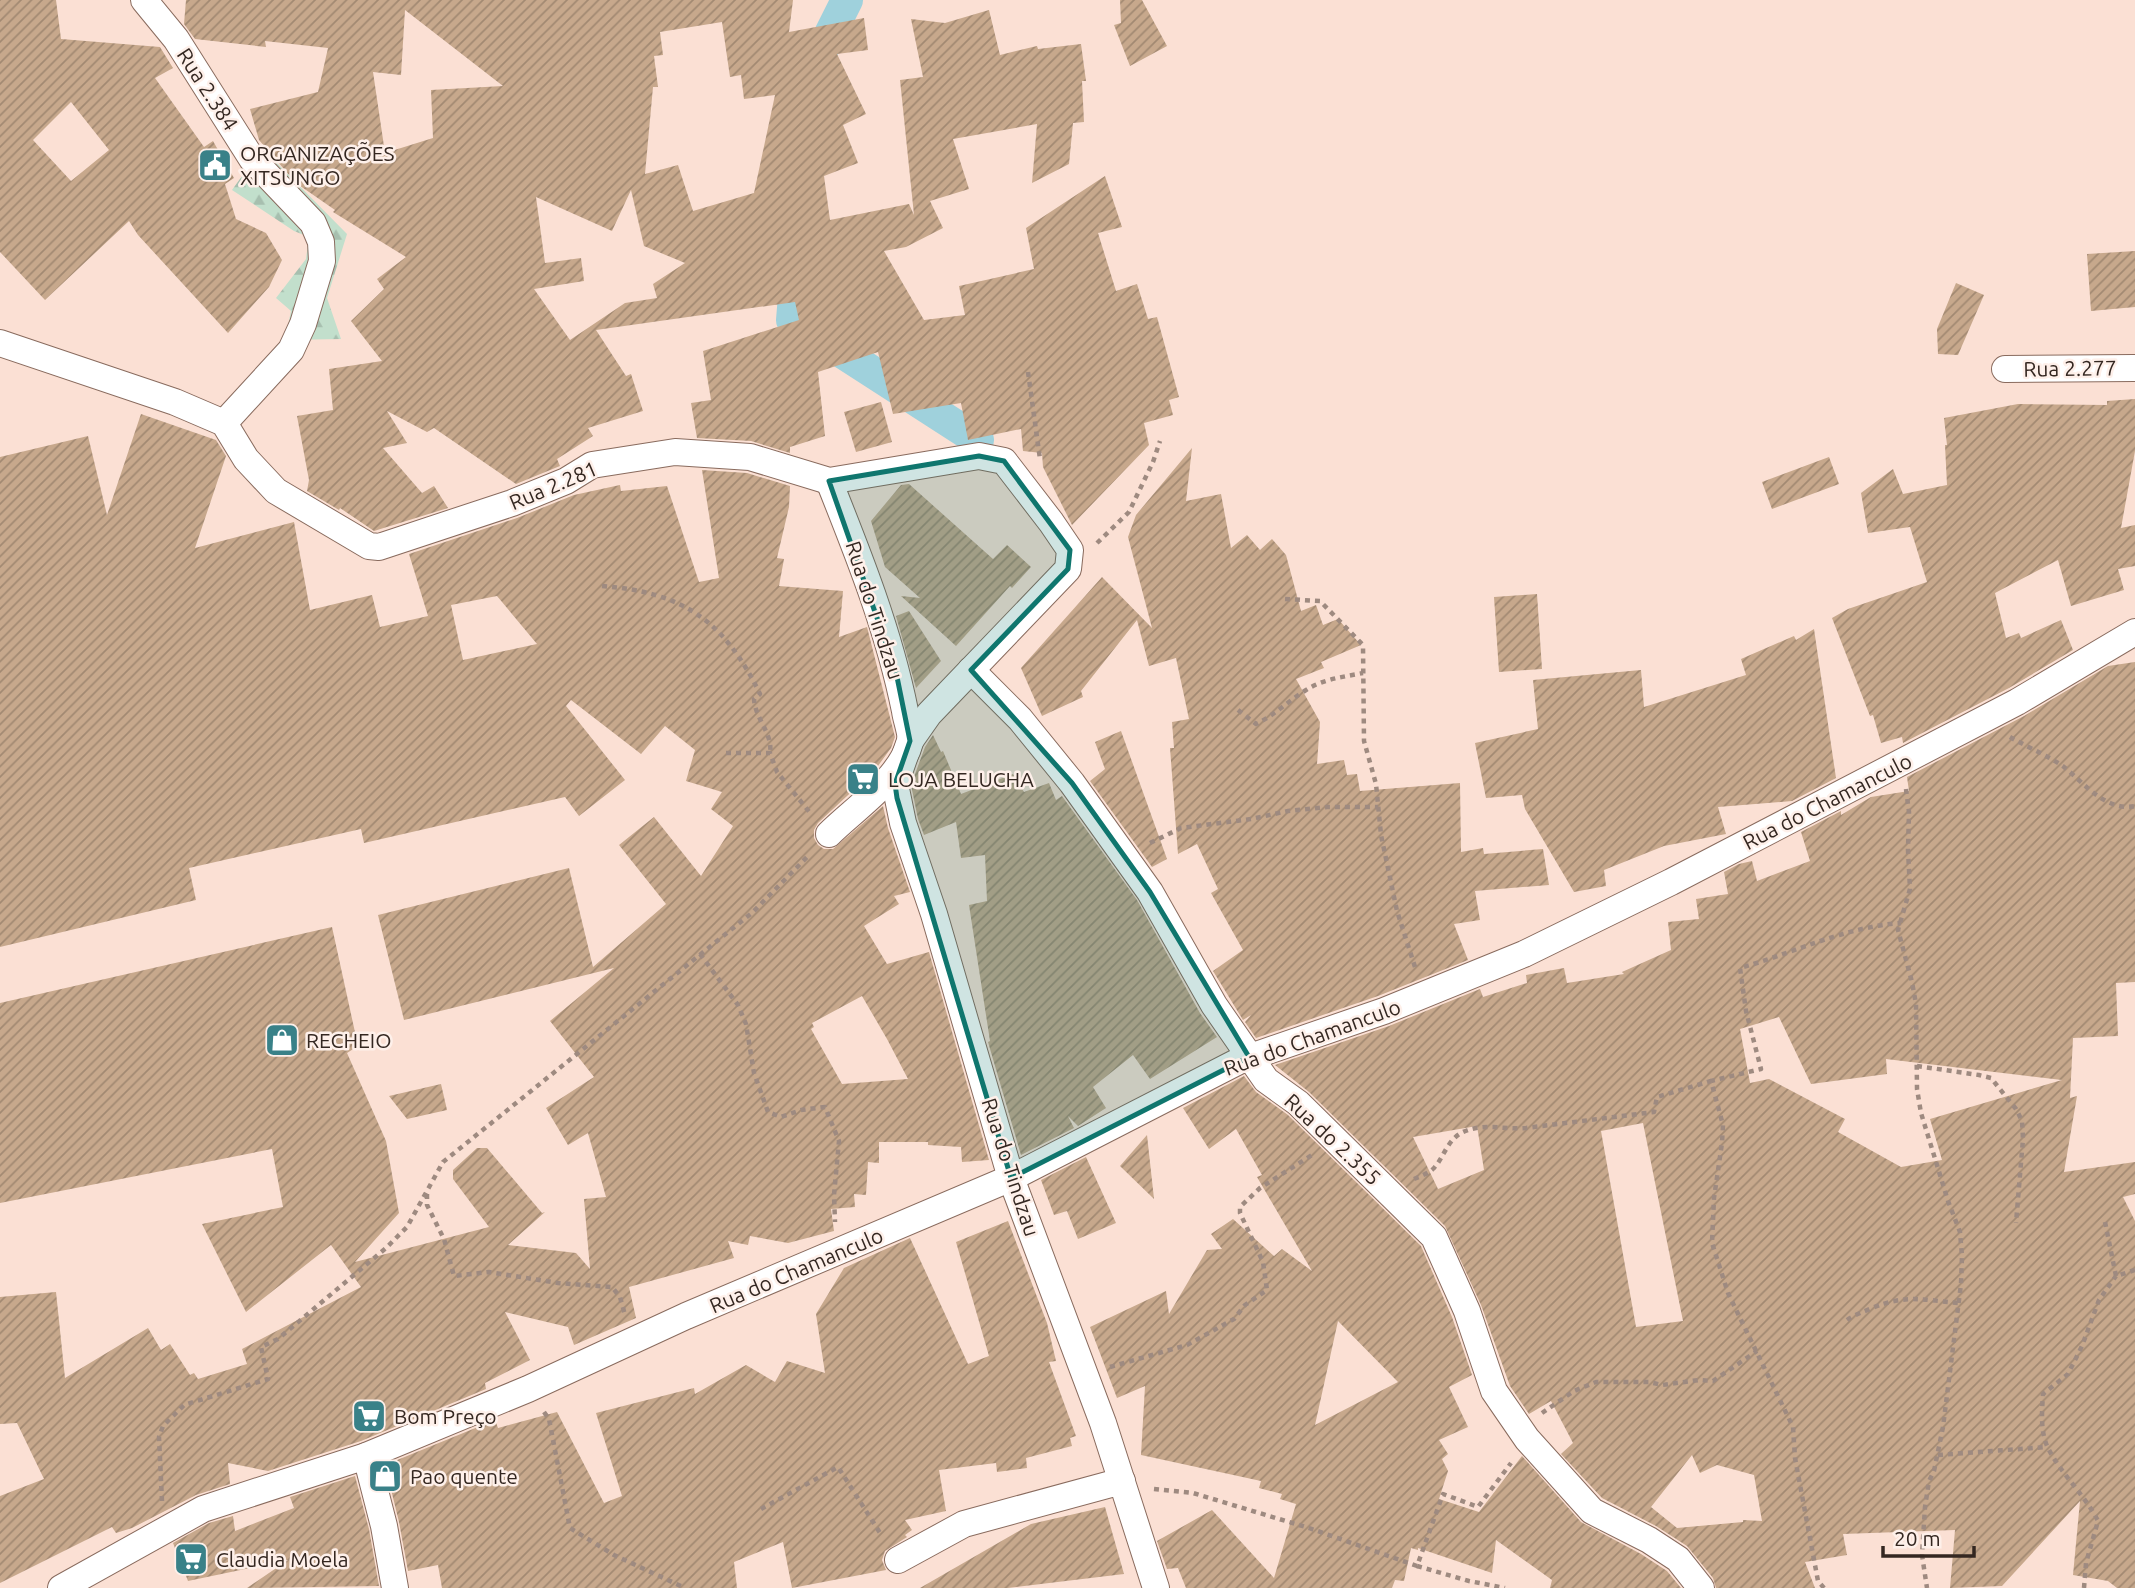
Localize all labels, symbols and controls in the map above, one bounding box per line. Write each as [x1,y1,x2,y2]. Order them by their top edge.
street label: Rua 2.384 [173,43,243,135]
place label: ORGANIZAÇÕES XITSUNGO [240,141,395,189]
public building icon: ORGANIZAÇÕES XITSUNGO [196,146,234,184]
street label: Rua 2.277 [2023,355,2117,381]
street label: Rua 2.281 [505,456,601,514]
street label: Rua do Tindzau [841,538,909,682]
street label: Rua do Chamanculo [1739,748,1915,854]
supermarket icon: LOJA BELUCHA [844,760,882,798]
place label: LOJA BELUCHA [888,767,1034,791]
street label: Rua do Chamanculo [1220,994,1404,1080]
shop icon: RECHEIO [263,1021,301,1059]
place label: RECHEIO [306,1028,392,1052]
street label: Rua do 2.355 [1280,1088,1386,1190]
street label: Rua do Tindzau [977,1095,1045,1239]
street label: Rua do Chamanculo [706,1223,886,1317]
supermarket icon: Bom Preço [350,1397,388,1435]
place label: Bom Preço [394,1404,497,1428]
shop icon: Pao quente [366,1457,404,1495]
place label: Pao quente [410,1464,518,1488]
scale bar [1883,1514,1974,1558]
text: 20 m [1894,1526,1941,1550]
supermarket icon: Claudia Moela [172,1540,210,1578]
place label: Claudia Moela [216,1547,349,1571]

